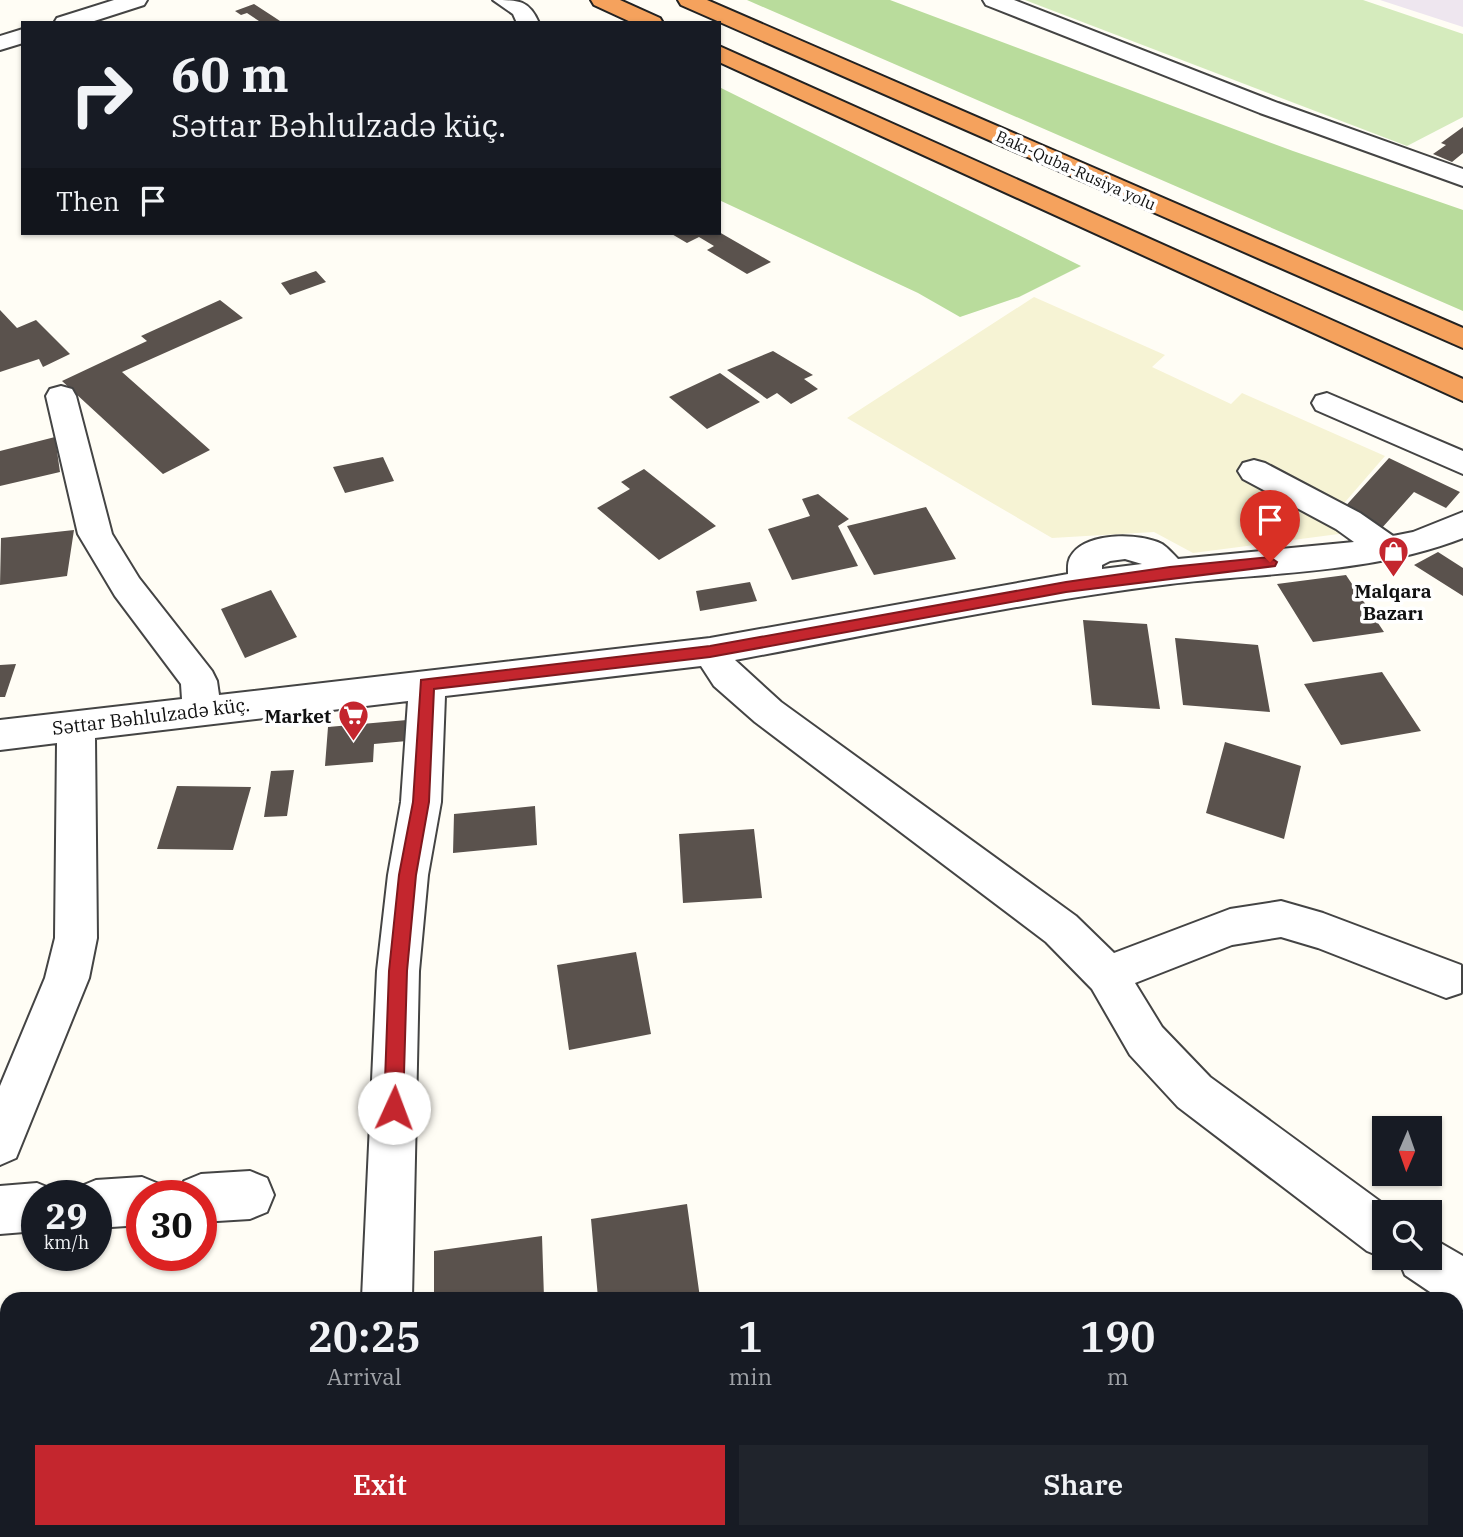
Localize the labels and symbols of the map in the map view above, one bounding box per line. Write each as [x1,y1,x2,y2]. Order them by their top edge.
street label: Bakı-Quba-Rusiya yolu [993,126,1159,214]
pin [1240,490,1300,562]
shop icon: Malqara Bazarı [1376,535,1410,579]
place label: Malqara Bazarı [1354,579,1432,625]
street label: Səttar Bəhlulzadə küç. [51,692,251,740]
supermarket icon: Market [337,699,371,743]
place label: Market [264,704,331,728]
position arrow [357,1071,431,1145]
north arrow [1372,1116,1442,1186]
speed limit sign: 30 [126,1180,217,1271]

